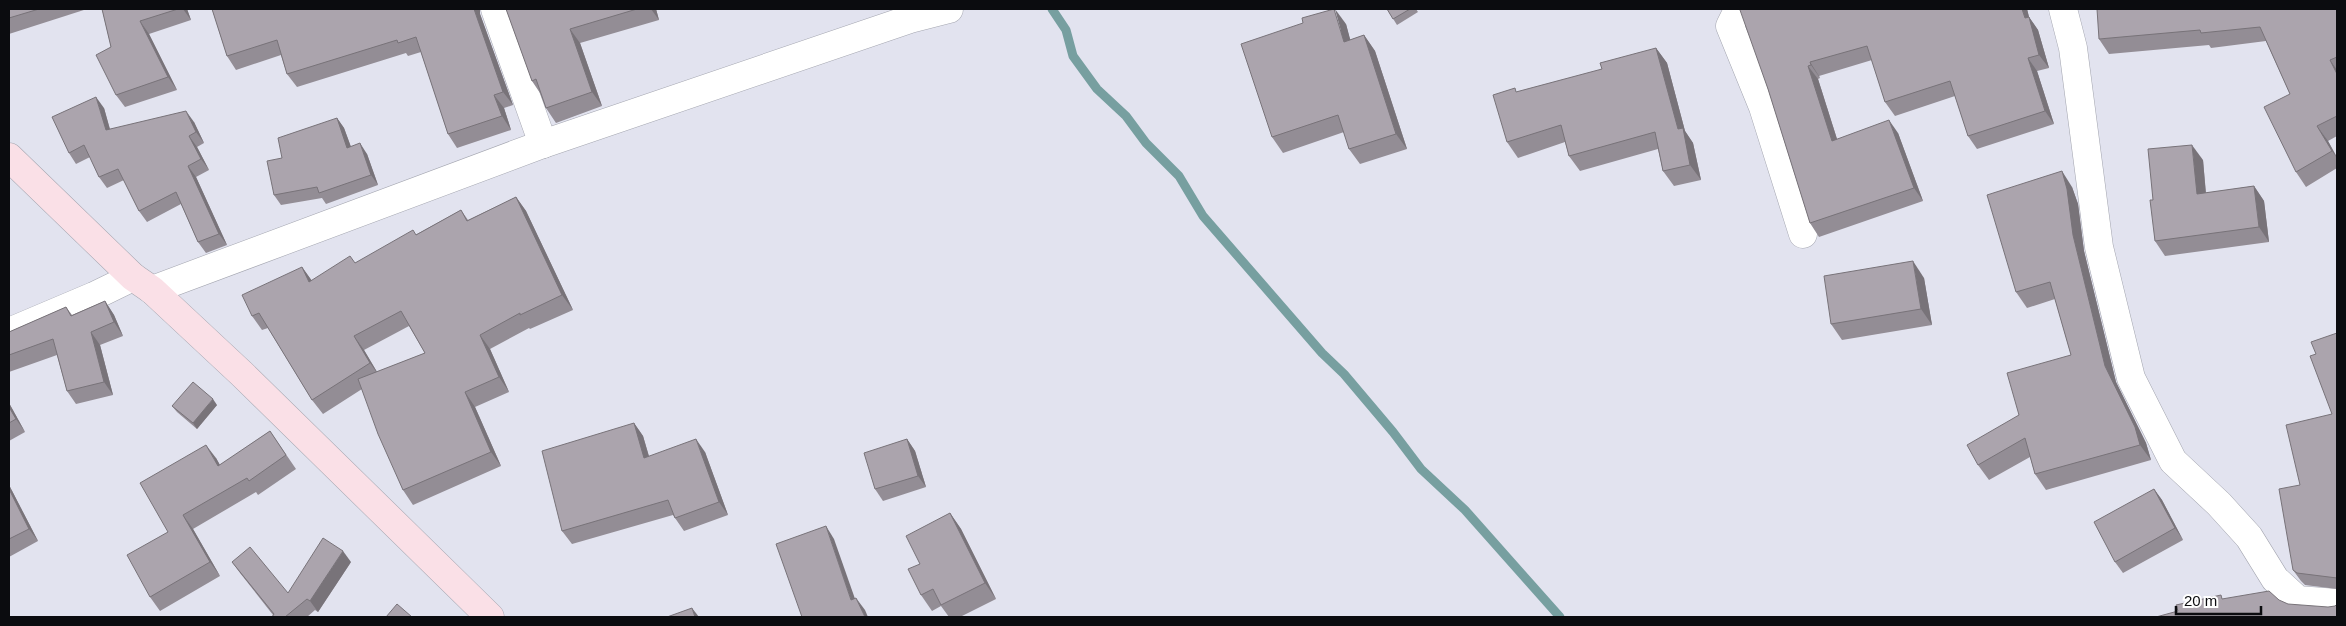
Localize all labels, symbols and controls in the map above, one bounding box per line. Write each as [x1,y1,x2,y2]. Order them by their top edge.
scale bar [2176,584,2261,616]
text: 20 m [2184,592,2217,609]

